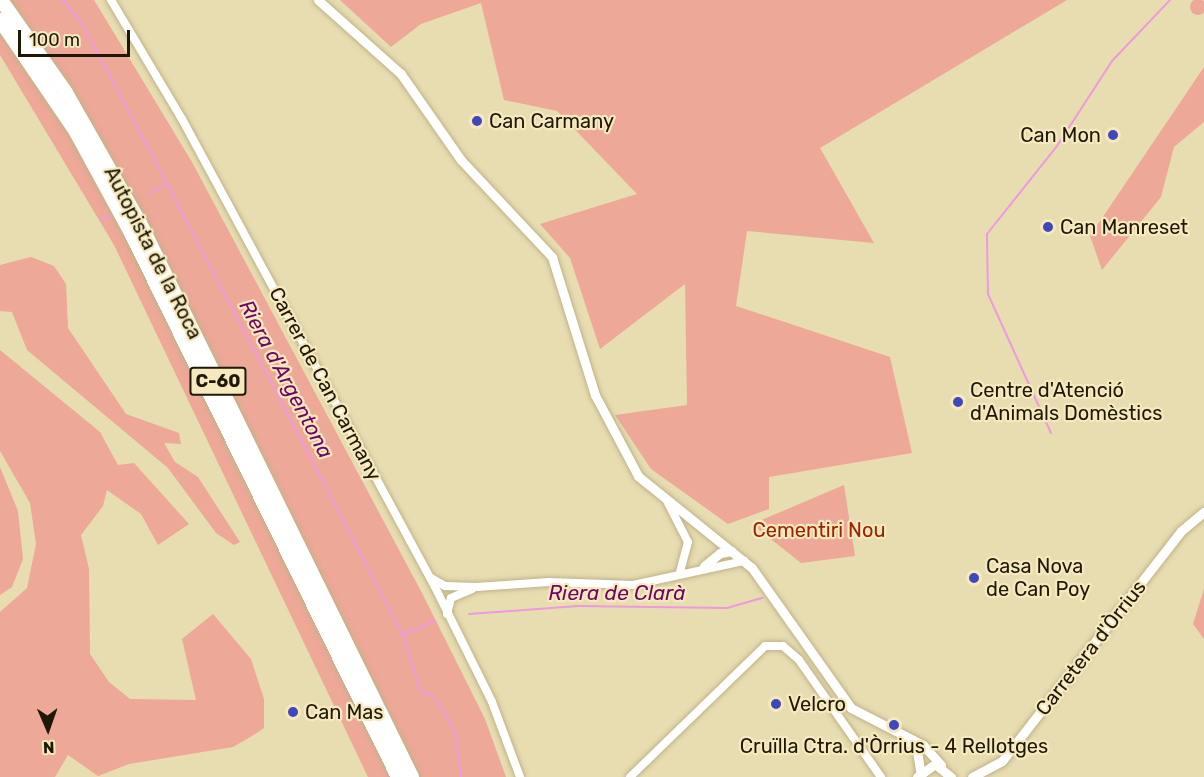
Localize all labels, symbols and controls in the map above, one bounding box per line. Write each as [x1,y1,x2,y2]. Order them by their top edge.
scale bar [21,18,134,56]
text: 100 m [29,29,80,51]
place label: Can Carmany [489,109,614,133]
marker: Can Carmany [470,114,484,128]
place label: Can Mon [1020,123,1101,147]
marker: Can Mon [1106,128,1120,142]
street label: Autopista de la Roca [99,163,207,343]
place label: Can Manreset [1060,215,1188,239]
marker: Can Manreset [1041,220,1055,234]
street label: Carrer de Can Carmany [264,283,386,485]
water label: Riera d'Argentona [234,296,338,462]
road number: C-60 [188,366,248,396]
place label: Centre d'Atenció d'Animals Domèstics [970,378,1162,425]
marker: Centre d'Atenció d'Animals Domèstics [951,395,965,409]
park label: Cementiri Nou [753,518,885,542]
place label: Casa Nova de Can Poy [986,554,1090,601]
marker: Casa Nova de Can Poy [967,571,981,585]
street label: Carretera d'Òrrius [1031,576,1151,720]
water label: Riera de Clarà [548,580,686,606]
place label: Velcro [788,692,846,716]
marker: Velcro [769,697,783,711]
north arrow [18,699,78,759]
place label: Can Mas [305,700,383,724]
marker: Can Mas [286,705,300,719]
marker: Cruïlla Ctra. d'Òrrius - 4 Rellotges [887,718,901,732]
place label: Cruïlla Ctra. d'Òrrius - 4 Rellotges [740,734,1048,758]
text: N [43,738,55,757]

